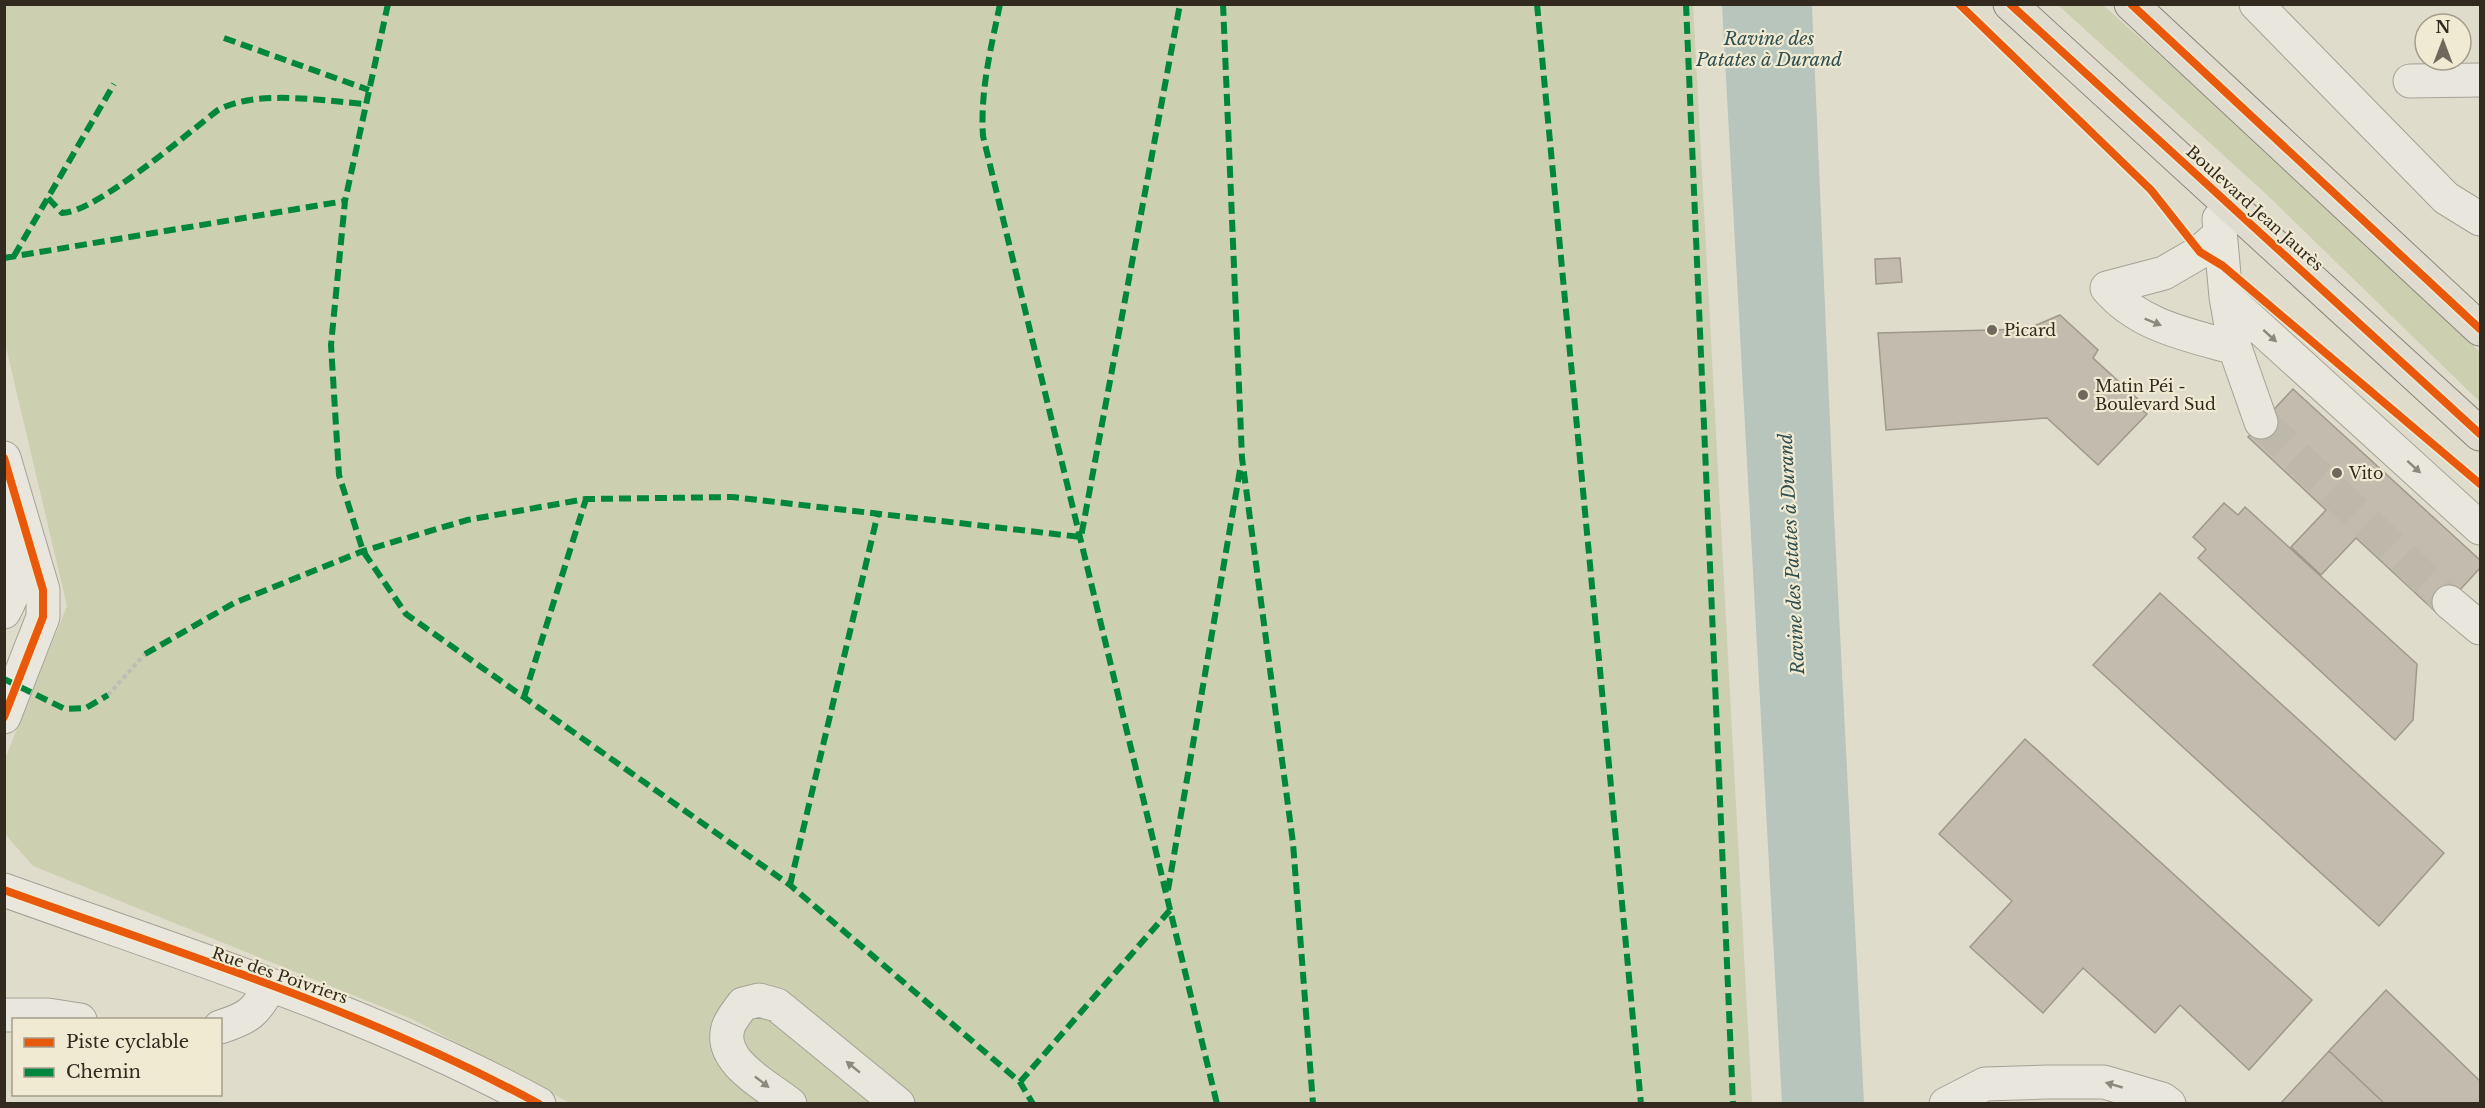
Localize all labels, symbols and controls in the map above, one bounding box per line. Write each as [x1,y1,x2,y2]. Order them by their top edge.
north arrow [2413,12,2473,72]
text: N [2435,17,2451,37]
water label: Ravine des Patates à Durand [1695,28,1842,71]
street label: Boulevard Jean Jaurès [2182,141,2328,275]
one-way arrow [2144,318,2162,327]
place label: Picard [2004,320,2056,340]
marker: Picard [1985,323,1999,337]
one-way arrow [2262,329,2277,342]
place label: Matin Péi - Boulevard Sud [2095,376,2216,414]
marker: Matin Péi - Boulevard Sud [2076,388,2090,402]
water label: Ravine des Patates à Durand [1775,433,1809,676]
one-way arrow [2406,460,2421,473]
place label: Vito [2348,463,2383,483]
marker: Vito [2330,466,2344,480]
street label: Rue des Poivriers [210,942,350,1008]
legend [12,1018,222,1096]
text: Piste cyclable [66,1031,189,1053]
one-way arrow [845,1060,861,1073]
text: Chemin [66,1061,141,1083]
one-way arrow [754,1075,770,1088]
one-way arrow [2105,1080,2123,1089]

